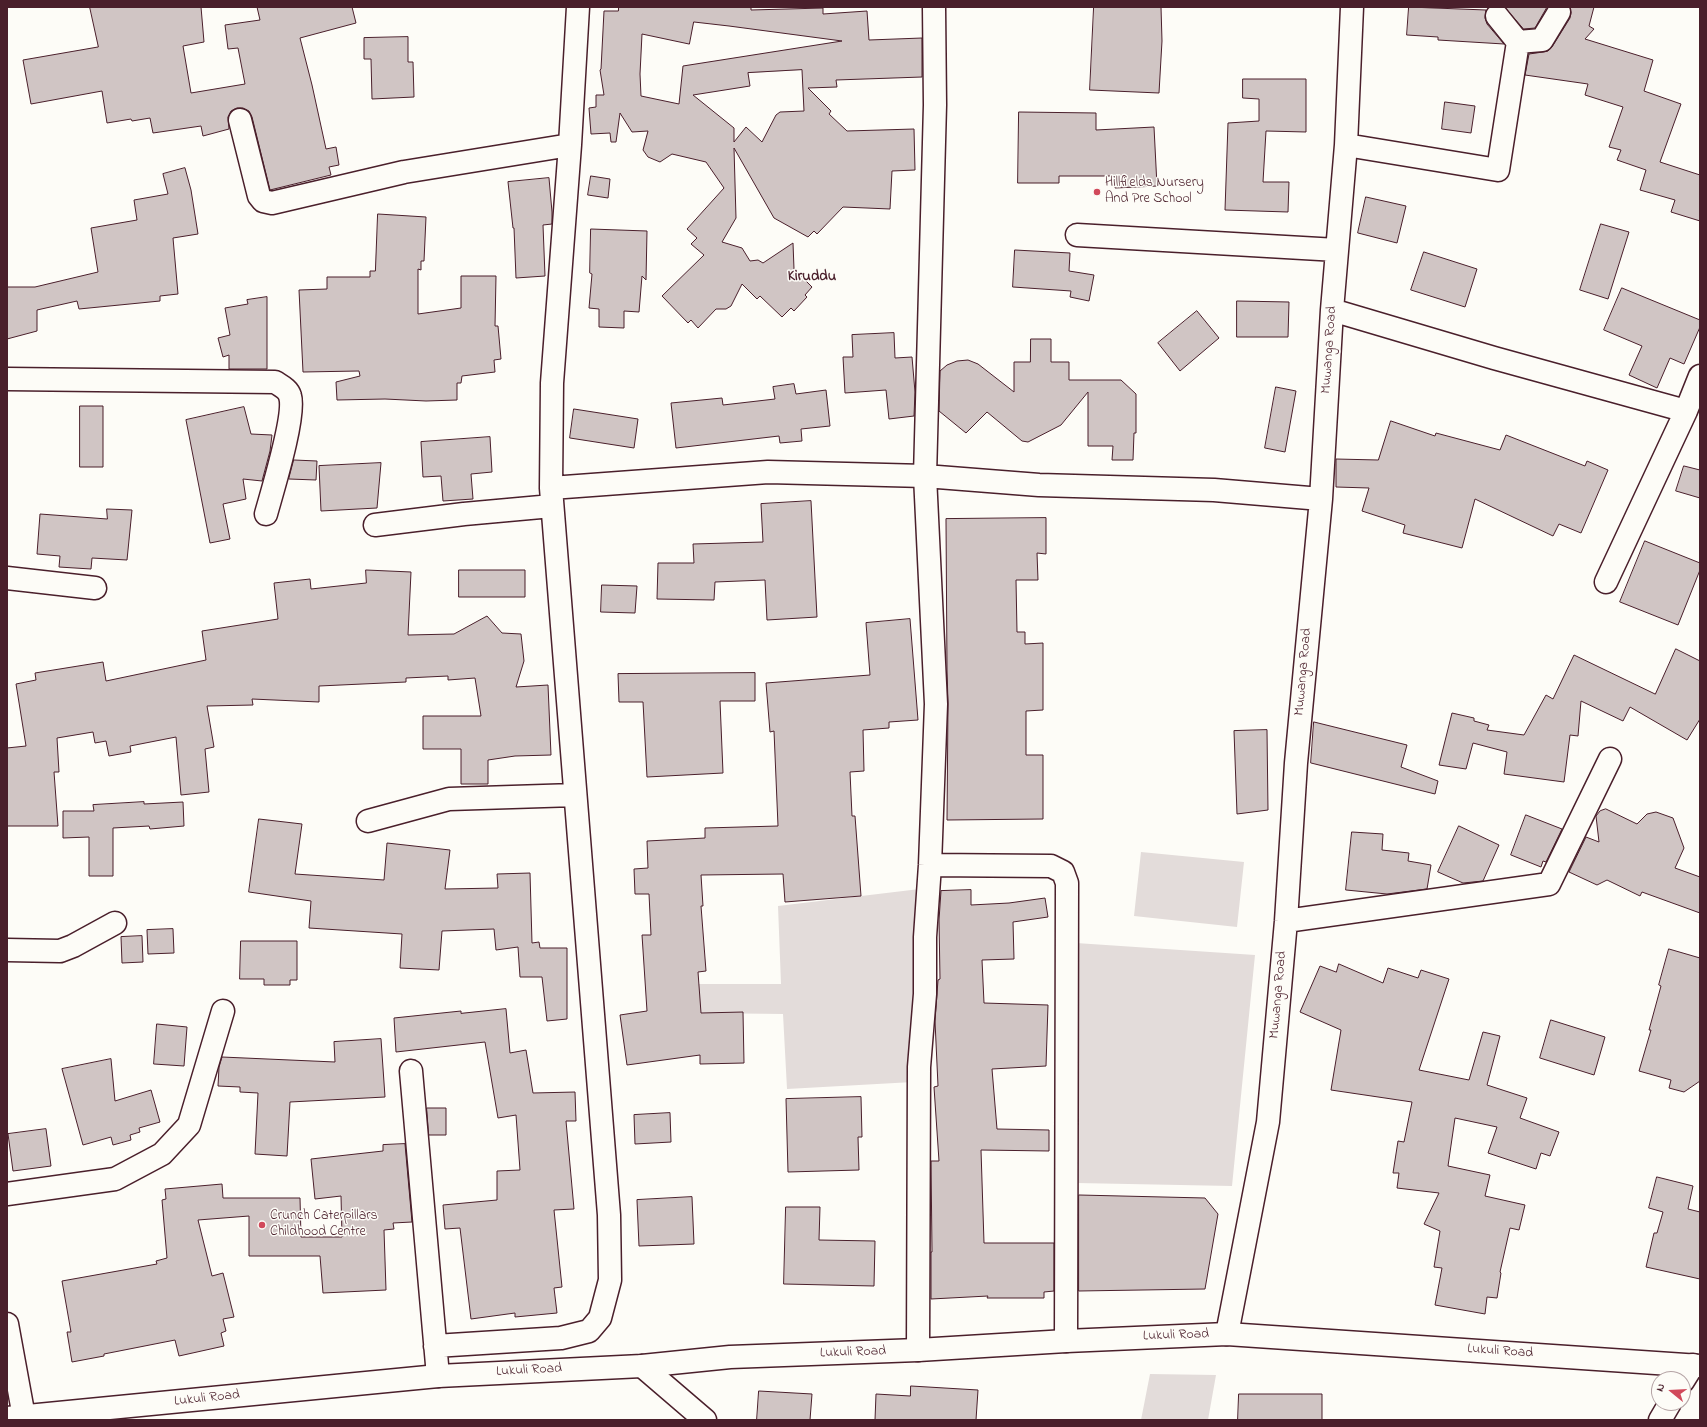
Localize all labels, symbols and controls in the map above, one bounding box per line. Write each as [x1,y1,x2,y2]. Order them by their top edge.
place label: Hillfields Nursery And Pre School [1105,176,1204,208]
marker: Hillfields Nursery And Pre School [1092,187,1102,197]
district label: Kiruddu [788,269,836,287]
street label: Muwanga Road [1319,306,1341,394]
street label: Muwanga Road [1292,627,1316,717]
street label: Muwanga Road [1267,950,1291,1040]
place label: Crunch Caterpillars Childhood Centre [270,1209,378,1242]
marker: Crunch Caterpillars Childhood Centre [257,1220,267,1230]
street label: Lukuli Road [1143,1326,1209,1346]
street label: Lukuli Road [1466,1341,1534,1363]
street label: Lukuli Road [820,1343,886,1363]
street label: Lukuli Road [496,1361,562,1381]
north arrow [1651,1371,1691,1411]
text: N [1652,1382,1669,1394]
street label: Lukuli Road [173,1387,241,1411]

